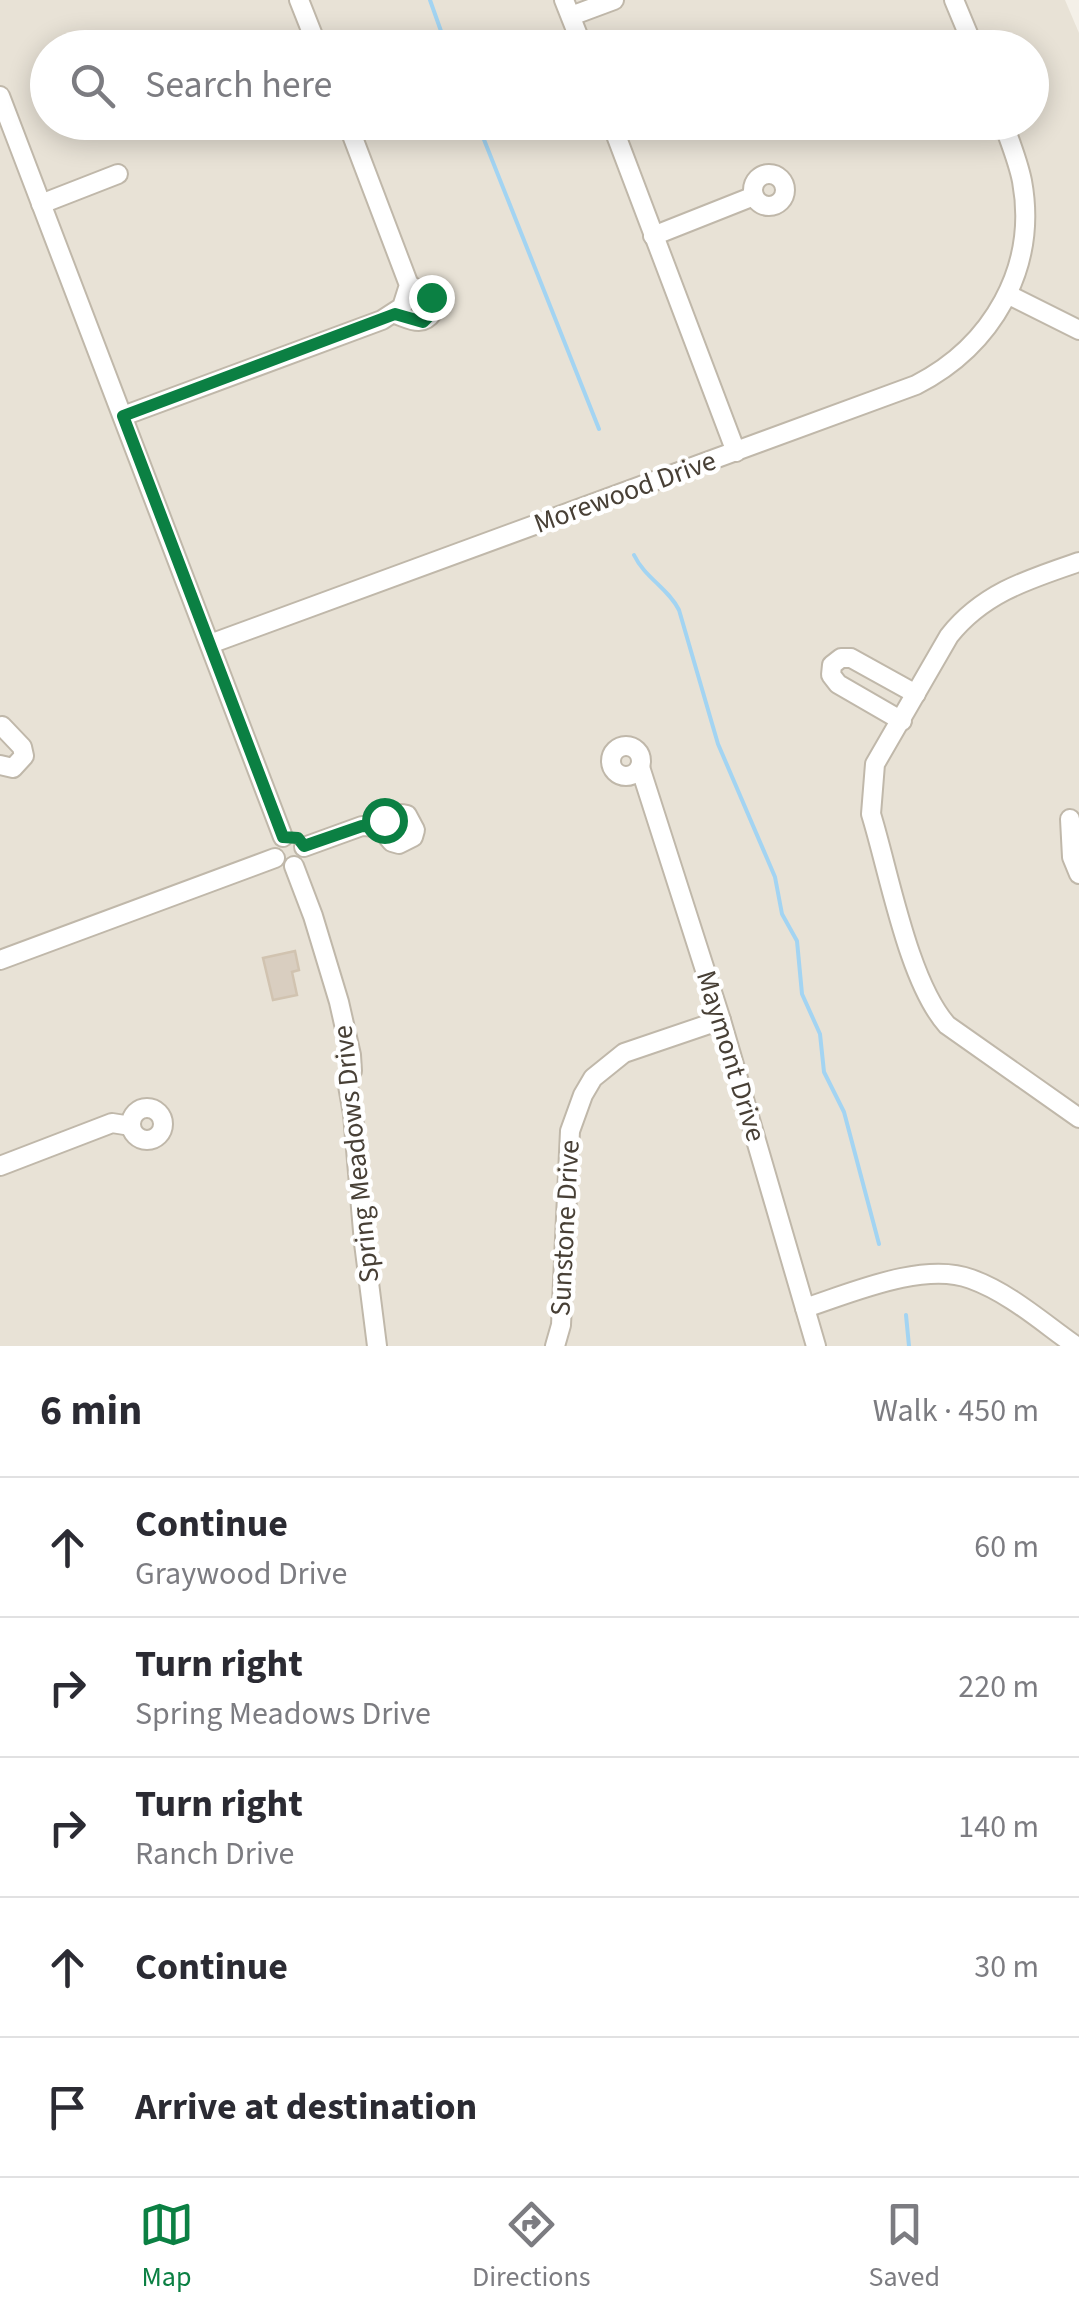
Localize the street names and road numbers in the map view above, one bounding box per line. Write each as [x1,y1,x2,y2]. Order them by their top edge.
street label: Morewood Drive [528,441,722,543]
street label: Maymont Drive [686,966,776,1146]
street label: Spring Meadows Drive [323,1023,389,1285]
street label: Sunstone Drive [540,1139,590,1317]

